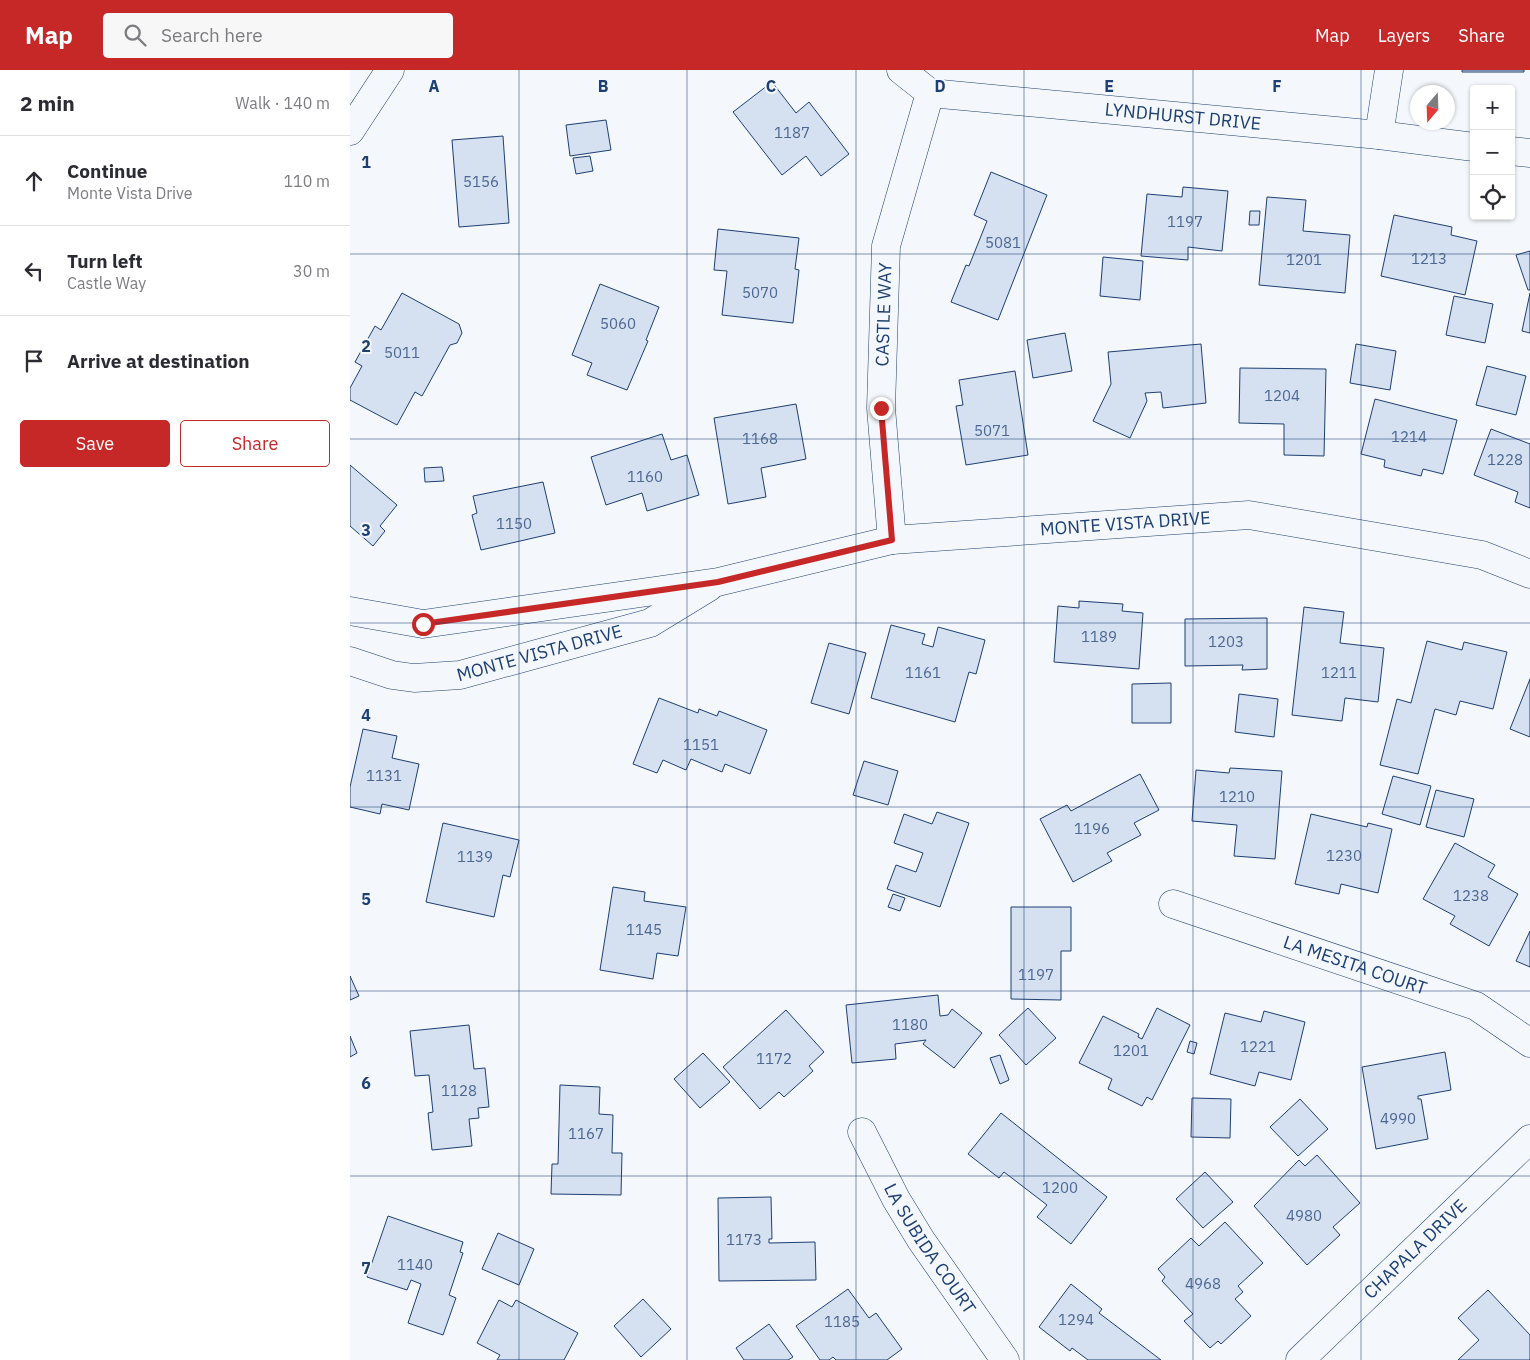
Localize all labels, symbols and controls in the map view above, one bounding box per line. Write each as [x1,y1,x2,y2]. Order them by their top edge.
search box [103,13,453,58]
text: Map [25,19,73,51]
icon: search [121,21,149,49]
text: Search here [161,23,263,47]
text: Map [1315,24,1350,47]
text: Layers [1378,24,1430,47]
text: Share [1458,24,1505,47]
text: A [429,76,440,96]
text: B [598,76,609,96]
text: C [766,76,776,96]
text: D [934,76,946,96]
text: E [1104,76,1114,96]
text: F [1272,76,1282,96]
north arrow [1410,85,1455,130]
map controls [1470,85,1515,220]
button: + [1470,85,1515,130]
text: 2 min [20,89,75,117]
text: Walk · 140 m [235,93,330,113]
street label: LYNDHURST DRIVE [1104,97,1262,135]
house number: 1187 [774,123,810,142]
button: − [1470,130,1515,175]
text: 1 [361,152,371,172]
text: Continue [67,159,147,183]
icon: ahead [20,167,48,195]
text: 110 m [283,171,330,191]
house number: 5156 [463,172,499,191]
button: locate [1470,175,1515,220]
text: Monte Vista Drive [67,183,193,203]
house number: 1197 [1167,212,1203,231]
house number: 5081 [985,233,1021,252]
text: Turn left [67,249,143,273]
house number: 1213 [1411,249,1447,268]
house number: 1201 [1286,250,1322,269]
icon: left [20,257,48,285]
text: 30 m [293,261,330,281]
street label: CASTLE WAY [870,262,896,367]
text: Castle Way [67,273,146,293]
house number: 5070 [742,283,778,302]
house number: 5060 [600,314,636,333]
text: 2 [361,336,371,356]
house number: 5011 [384,343,420,362]
icon: arrive [20,347,48,375]
text: Arrive at destination [67,349,250,373]
house number: 1204 [1264,386,1300,405]
route end [870,397,893,420]
button: Save [20,420,170,467]
button: Share [180,420,330,467]
house number: 5071 [974,421,1010,440]
house number: 1214 [1391,427,1427,446]
house number: 1168 [742,429,778,448]
house number: 1228 [1487,450,1523,469]
house number: 1160 [627,467,663,486]
street label: MONTE VISTA DRIVE [1039,506,1211,541]
house number: 1150 [496,514,532,533]
text: 3 [361,520,371,540]
route start [412,613,435,636]
street label: MONTE VISTA DRIVE [454,619,625,686]
house number: 1189 [1081,627,1117,646]
house number: 1203 [1208,632,1244,651]
house number: 1161 [905,663,941,682]
house number: 1211 [1321,663,1357,682]
text: 4 [361,705,371,725]
house number: 1151 [683,735,719,754]
house number: 1131 [366,766,402,785]
house number: 1210 [1219,787,1255,806]
house number: 1196 [1074,819,1110,838]
house number: 1230 [1326,846,1362,865]
house number: 1139 [457,847,493,866]
house number: 1238 [1453,886,1489,905]
text: 5 [361,889,371,909]
house number: 1145 [626,920,662,939]
street label: LA MESITA COURT [1280,930,1430,1000]
house number: 1197 [1018,965,1054,984]
house number: 1180 [892,1015,928,1034]
house number: 1221 [1240,1037,1276,1056]
house number: 1201 [1113,1041,1149,1060]
house number: 1172 [756,1049,792,1068]
text: 6 [361,1073,371,1093]
house number: 1128 [441,1081,477,1100]
house number: 4990 [1380,1109,1416,1128]
house number: 1167 [568,1124,604,1143]
house number: 1200 [1042,1178,1078,1197]
street label: LA SUBIDA COURT [879,1179,981,1318]
street label: CHAPALA DRIVE [1359,1194,1472,1304]
house number: 4980 [1286,1206,1322,1225]
house number: 1173 [726,1230,762,1249]
house number: 1140 [397,1255,433,1274]
text: 7 [361,1258,371,1278]
house number: 4968 [1185,1274,1221,1293]
house number: 1294 [1058,1310,1094,1329]
house number: 1185 [824,1312,860,1331]

